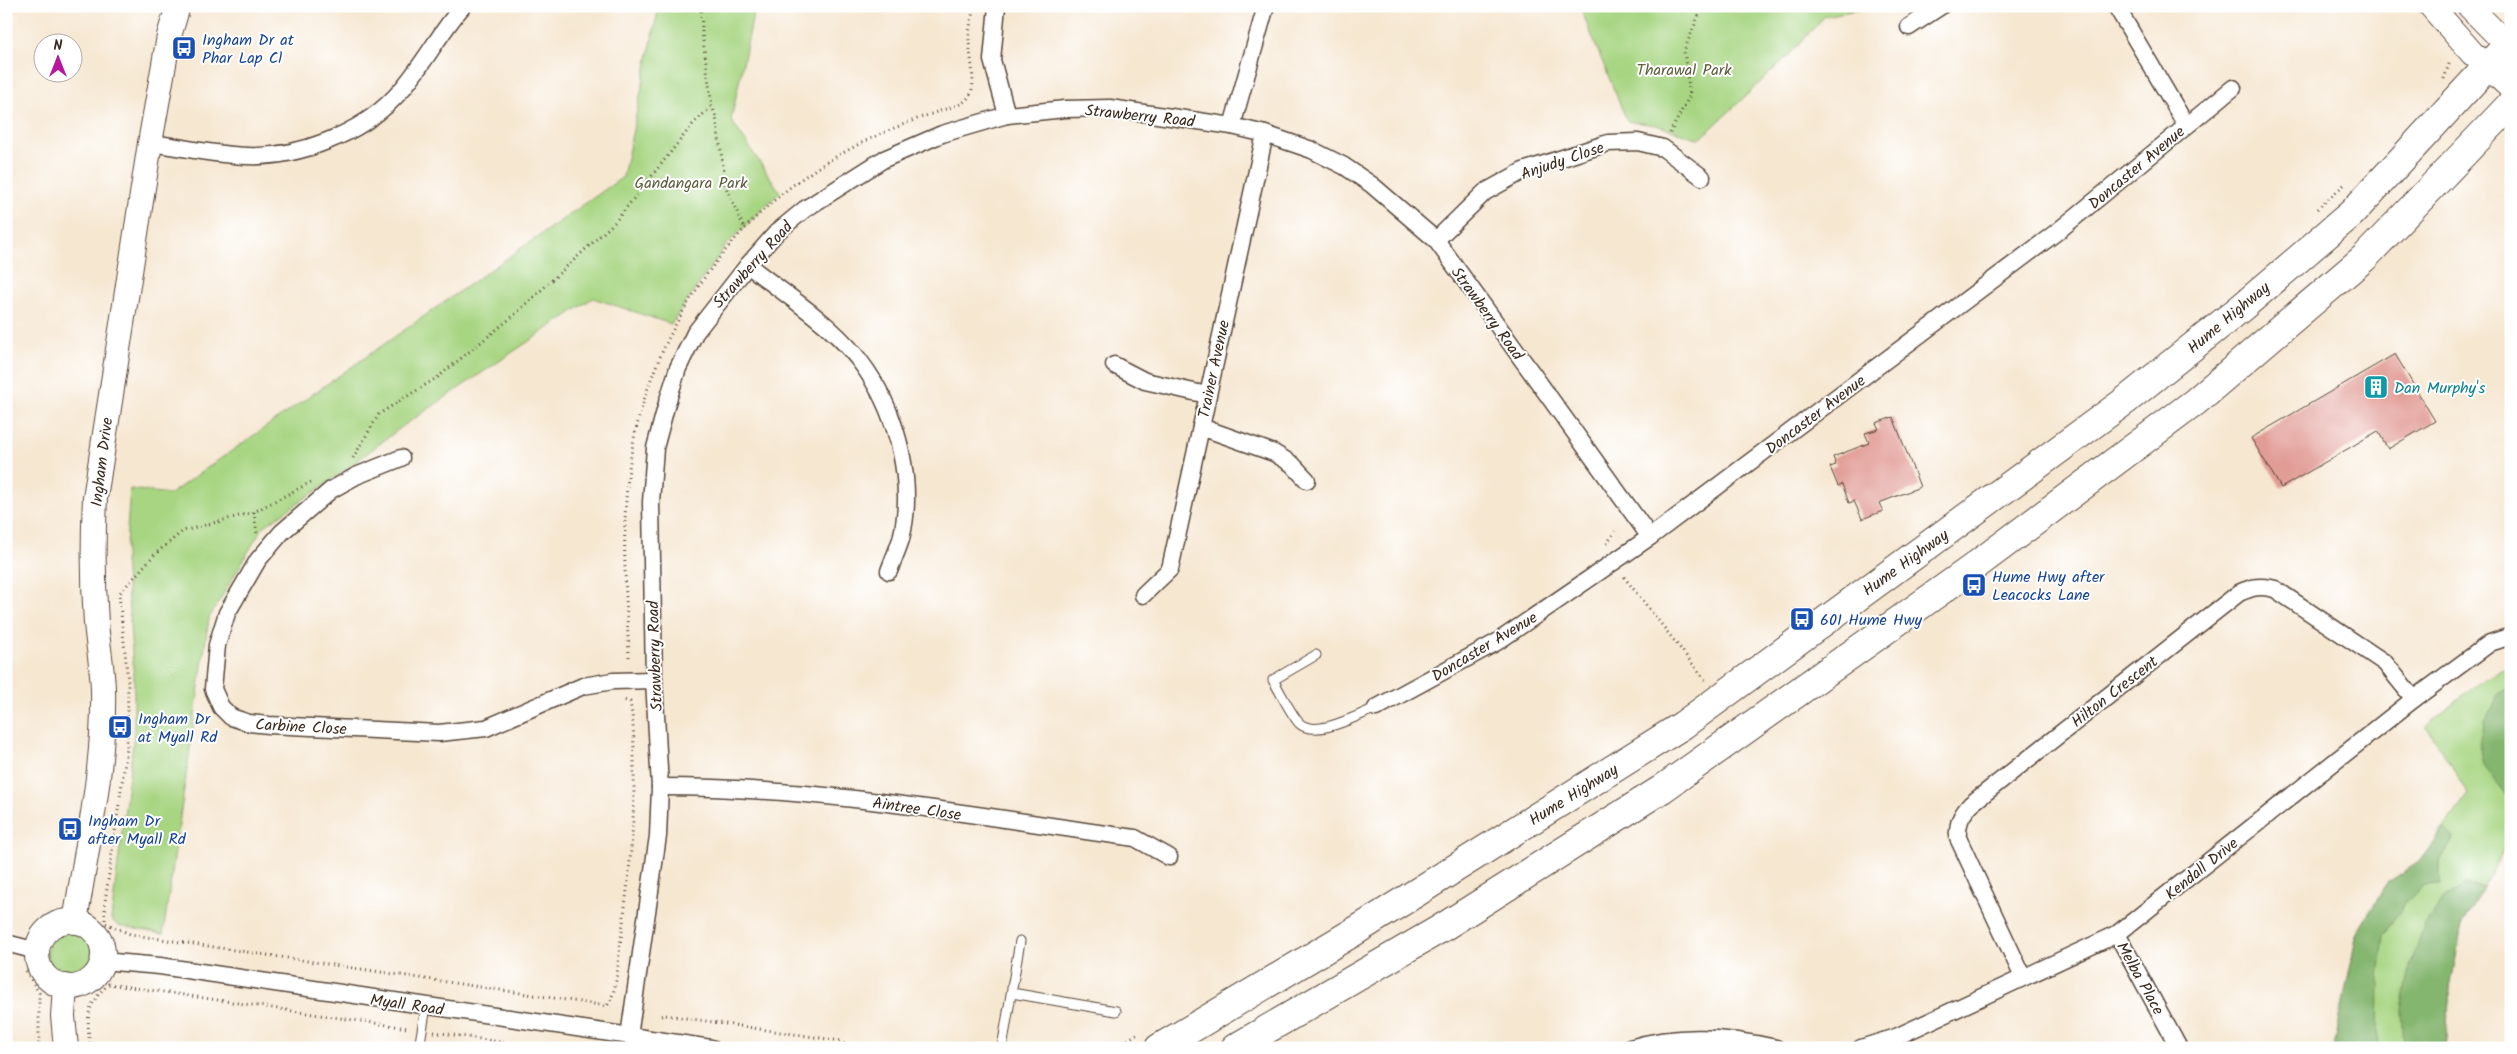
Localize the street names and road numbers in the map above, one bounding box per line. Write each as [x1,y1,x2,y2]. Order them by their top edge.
street label: Strawberry Road [1084,98,1197,135]
street label: Doncaster Avenue [2083,120,2191,216]
street label: Anjudy Close [1517,135,1608,187]
street label: Strawberry Road [707,215,800,314]
street label: Strawberry Road [1444,262,1530,367]
street label: Hume Highway [2182,276,2276,360]
street label: Trainer Avenue [1192,318,1237,421]
street label: Doncaster Avenue [1761,369,1871,461]
street label: Ingham Drive [85,416,120,508]
street label: Hume Highway [1858,523,1955,603]
street label: Strawberry Road [641,599,670,712]
street label: Doncaster Avenue [1427,606,1543,689]
street label: Hilton Crescent [2066,650,2165,734]
street label: Carbine Close [255,713,347,742]
street label: Hume Highway [1524,758,1624,833]
street label: Aintree Close [871,791,963,828]
street label: Kendall Drive [2160,832,2244,907]
street label: Melba Place [2109,937,2170,1020]
street label: Myall Road [368,988,446,1023]

